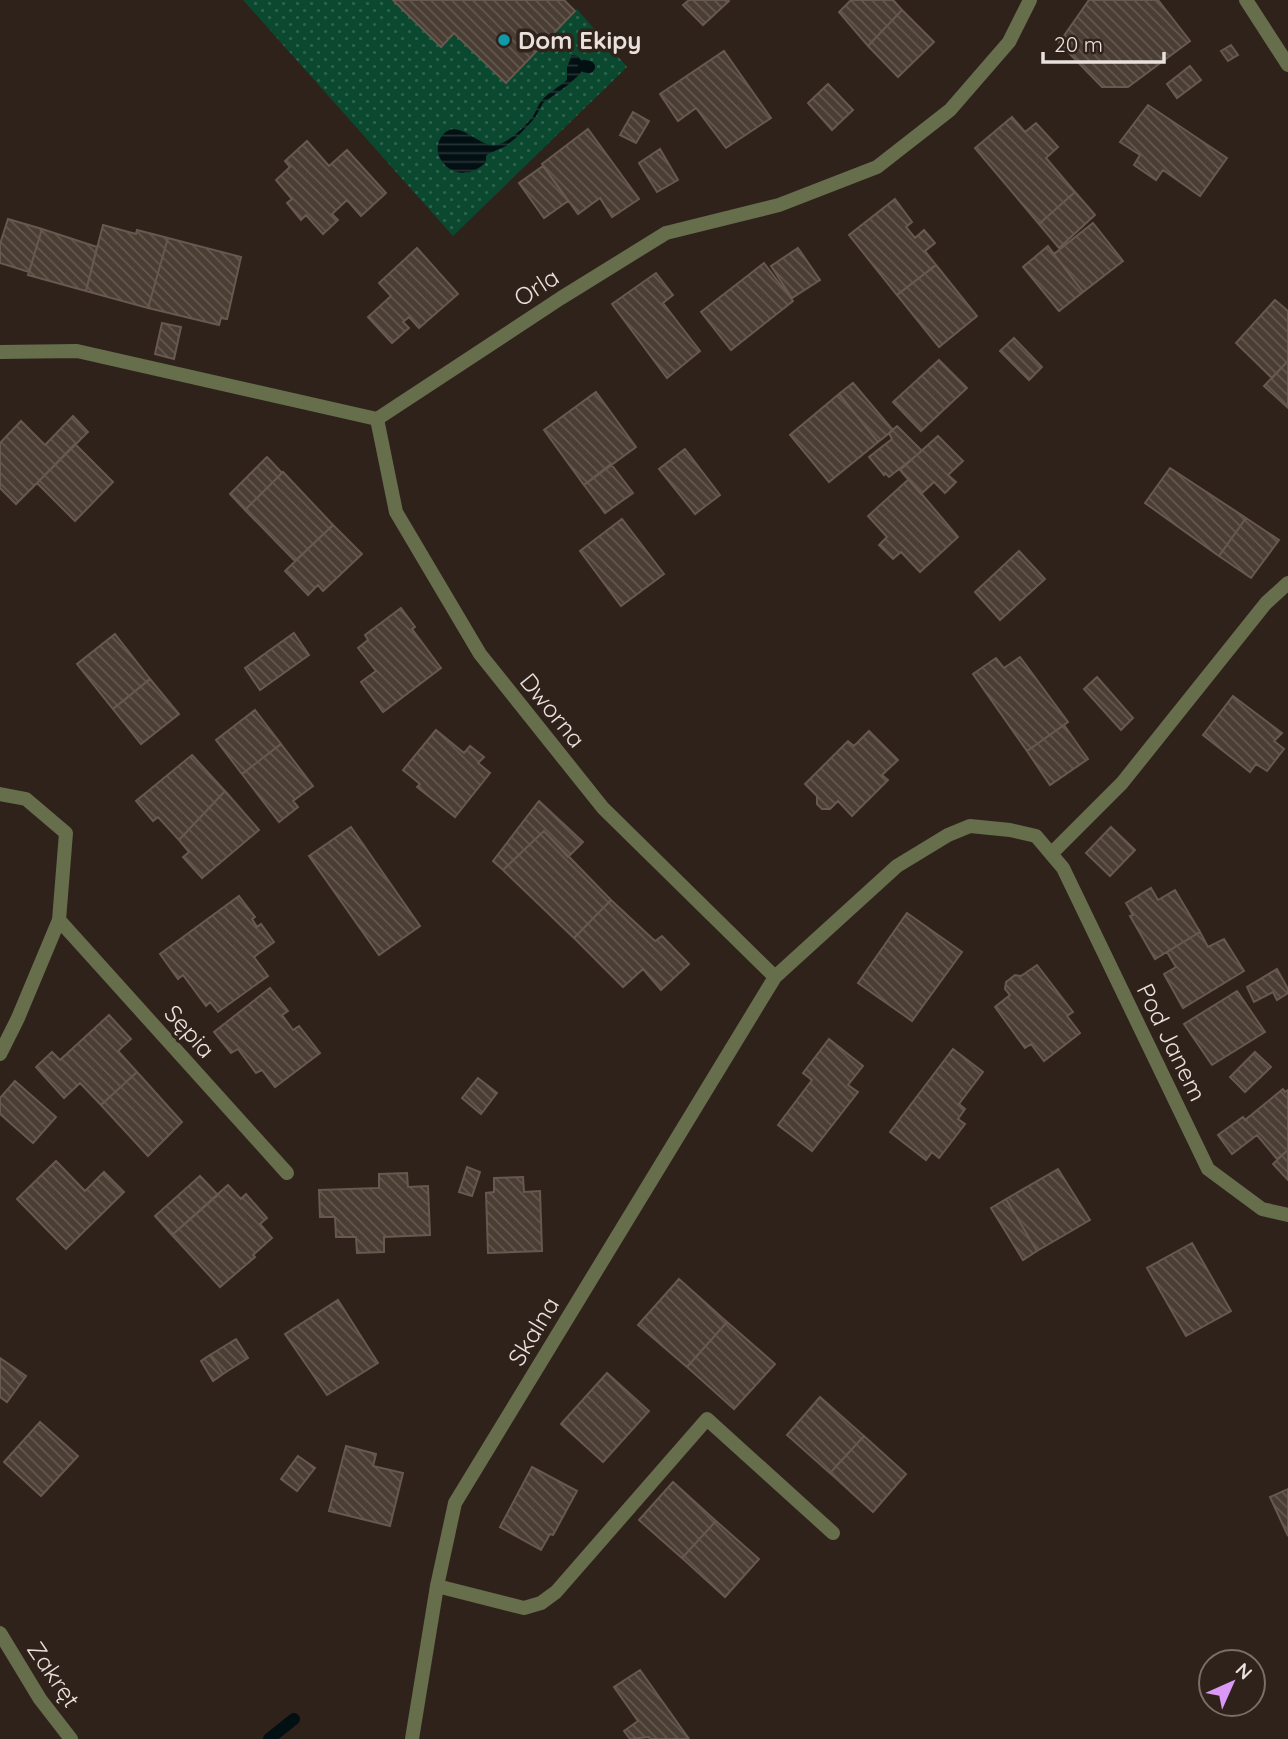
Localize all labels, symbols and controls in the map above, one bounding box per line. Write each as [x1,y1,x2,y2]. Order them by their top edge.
scale bar [1043,21,1164,65]
place label: Dom Ekipy [518,25,641,55]
text: 20 m [1054,31,1103,57]
marker: Dom Ekipy [496,32,512,48]
street label: Orla [508,261,564,313]
street label: Dworna [514,667,592,753]
street label: Pod Janem [1131,978,1213,1106]
street label: Sępia [158,998,222,1064]
street label: Skalna [501,1291,565,1371]
street label: Zakręt [21,1635,87,1713]
north arrow [1197,1648,1267,1718]
text: N [1231,1658,1257,1684]

